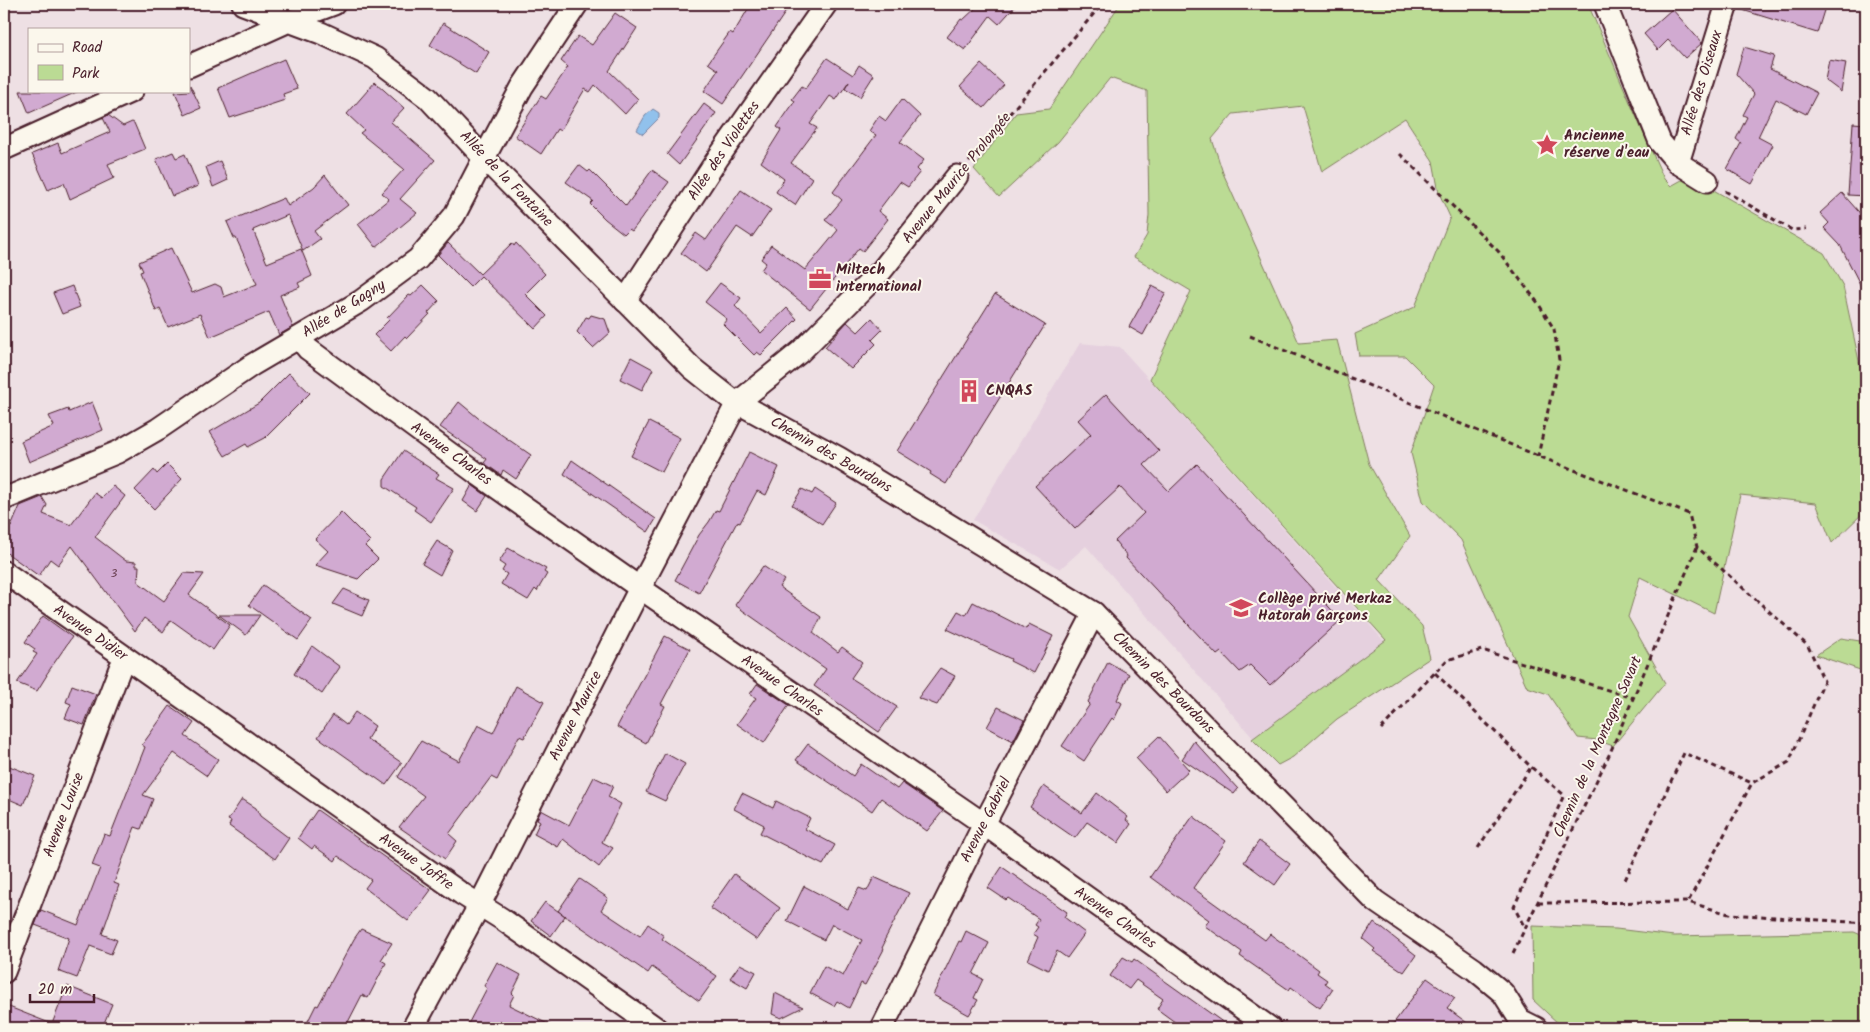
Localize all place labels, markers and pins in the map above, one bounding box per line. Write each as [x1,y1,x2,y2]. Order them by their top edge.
place label: Ancienne réserve d'eau [1564,124,1650,165]
place icon: Ancienne réserve d'eau [1534,132,1560,158]
place label: Miltech international [836,258,921,299]
office icon: Miltech international [807,266,833,292]
building icon: CNQAS [956,378,982,404]
place label: CNQAS [986,379,1033,403]
place label: Collège privé Merkaz Hatorah Garçons [1258,587,1392,628]
school or university icon: Collège privé Merkaz Hatorah Garçons [1228,595,1254,621]

